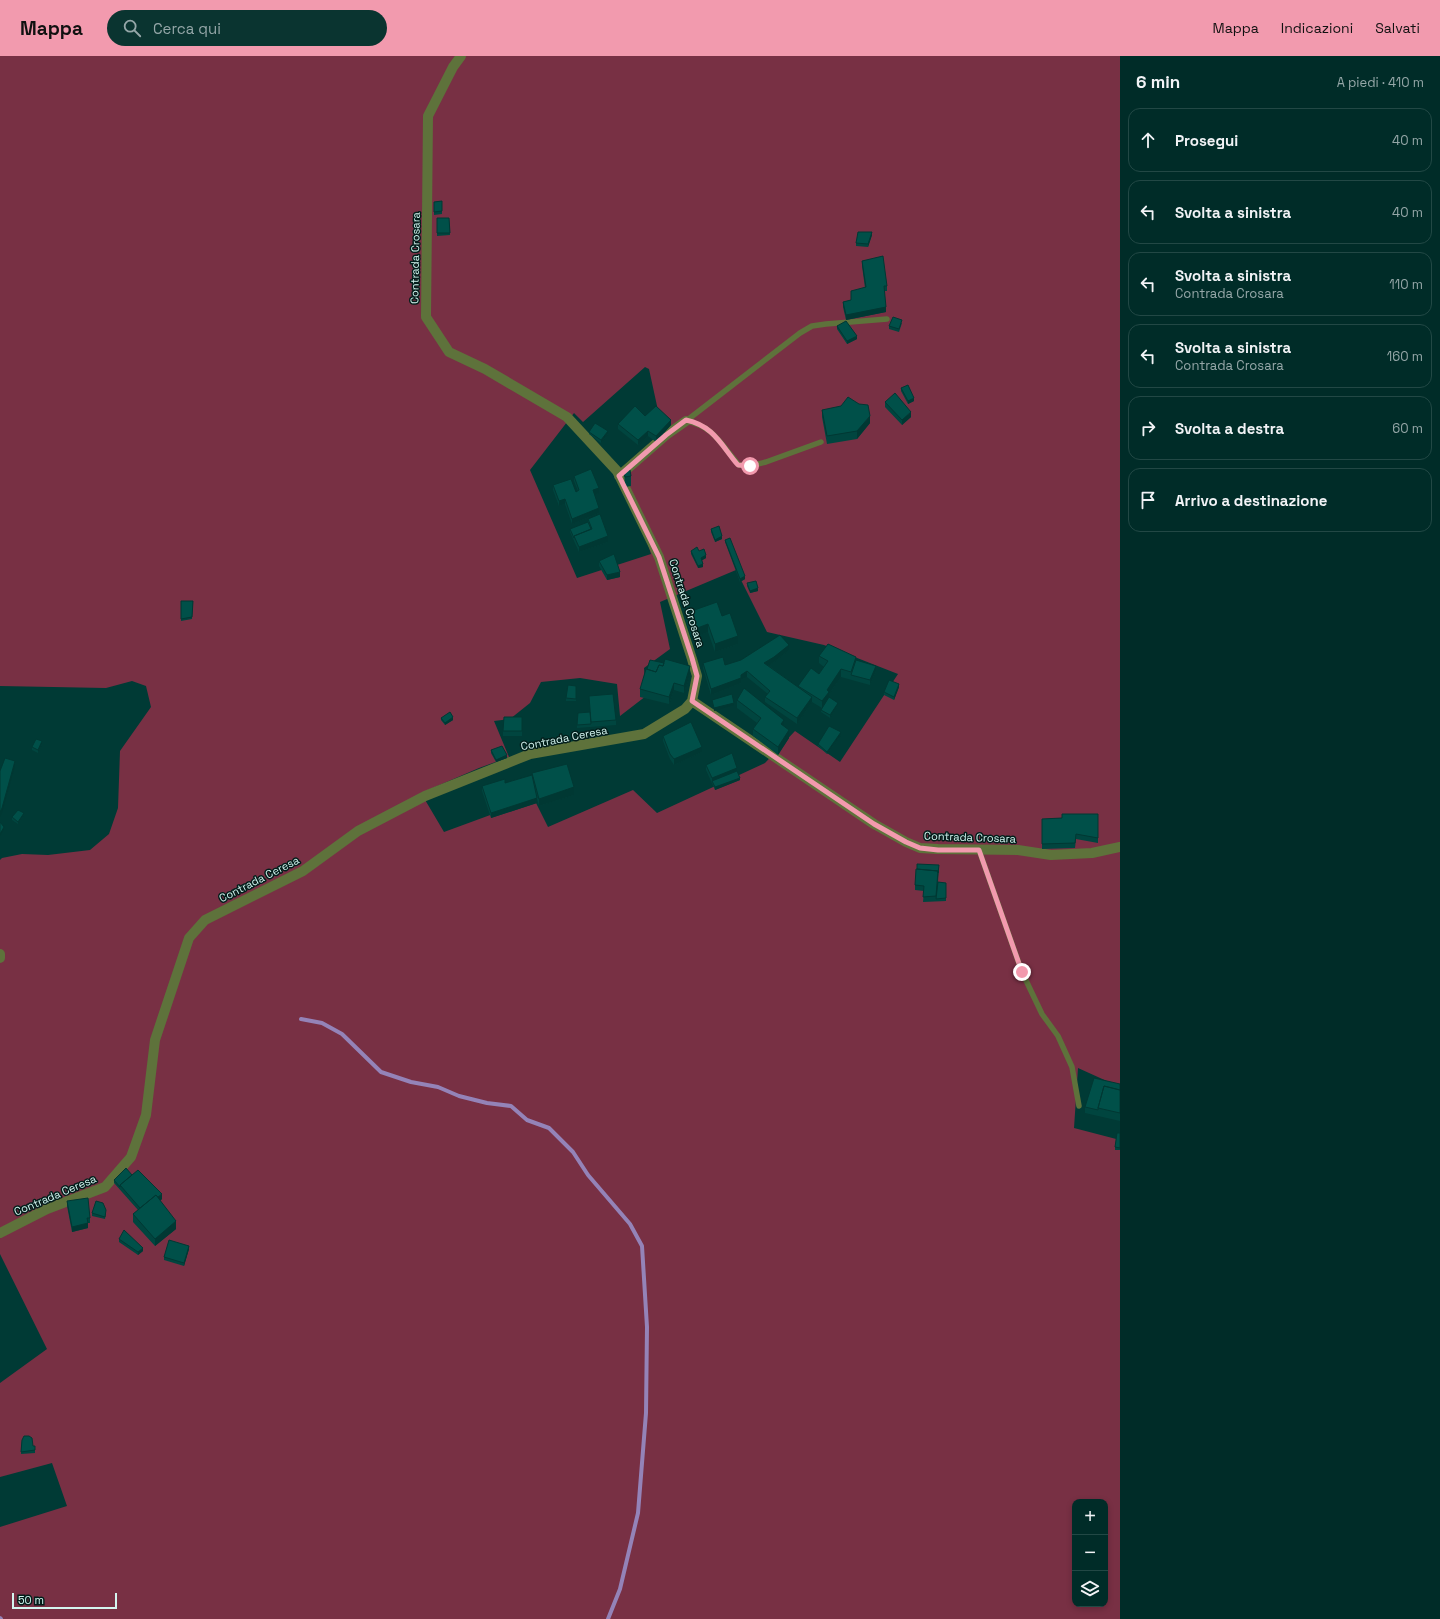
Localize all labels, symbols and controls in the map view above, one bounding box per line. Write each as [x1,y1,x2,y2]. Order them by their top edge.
search box [107,10,387,46]
text: Mappa [20,16,83,41]
icon: search [121,17,143,39]
text: Cerca qui [153,19,221,38]
text: Mappa [1213,19,1259,37]
text: Indicazioni [1281,19,1353,37]
text: Salvati [1375,19,1420,37]
text: 6 min [1136,71,1180,93]
text: A piedi · 410 m [1337,74,1424,91]
icon: ahead [1137,129,1159,151]
text: Prosegui [1175,131,1238,150]
text: 40 m [1392,132,1423,149]
icon: left [1137,201,1159,223]
text: Svolta a sinistra [1175,203,1291,222]
text: 40 m [1392,204,1423,221]
street label: Contrada Crosara [407,211,423,304]
text: Svolta a sinistra [1175,266,1291,285]
icon: left [1137,273,1159,295]
text: 110 m [1389,276,1423,293]
text: Contrada Crosara [1175,285,1284,302]
text: Svolta a sinistra [1175,338,1291,357]
icon: left [1137,345,1159,367]
text: 160 m [1387,348,1423,365]
text: Contrada Crosara [1175,357,1284,374]
icon: right [1137,417,1159,439]
text: Svolta a destra [1175,419,1284,438]
text: 60 m [1392,420,1423,437]
route start [741,457,759,475]
icon: arrive [1137,489,1159,511]
text: Arrivo a destinazione [1175,491,1327,510]
street label: Contrada Crosara [666,557,708,650]
street label: Contrada Ceresa [519,723,609,753]
street label: Contrada Crosara [924,828,1017,846]
street label: Contrada Ceresa [217,852,302,905]
route end [1013,963,1031,981]
street label: Contrada Ceresa [12,1171,99,1219]
map controls [1072,1499,1108,1607]
button: + [1072,1499,1108,1535]
button: − [1072,1535,1108,1571]
button: layers [1072,1571,1108,1607]
scale bar [12,1591,117,1610]
text: 50 m [18,1593,44,1607]

